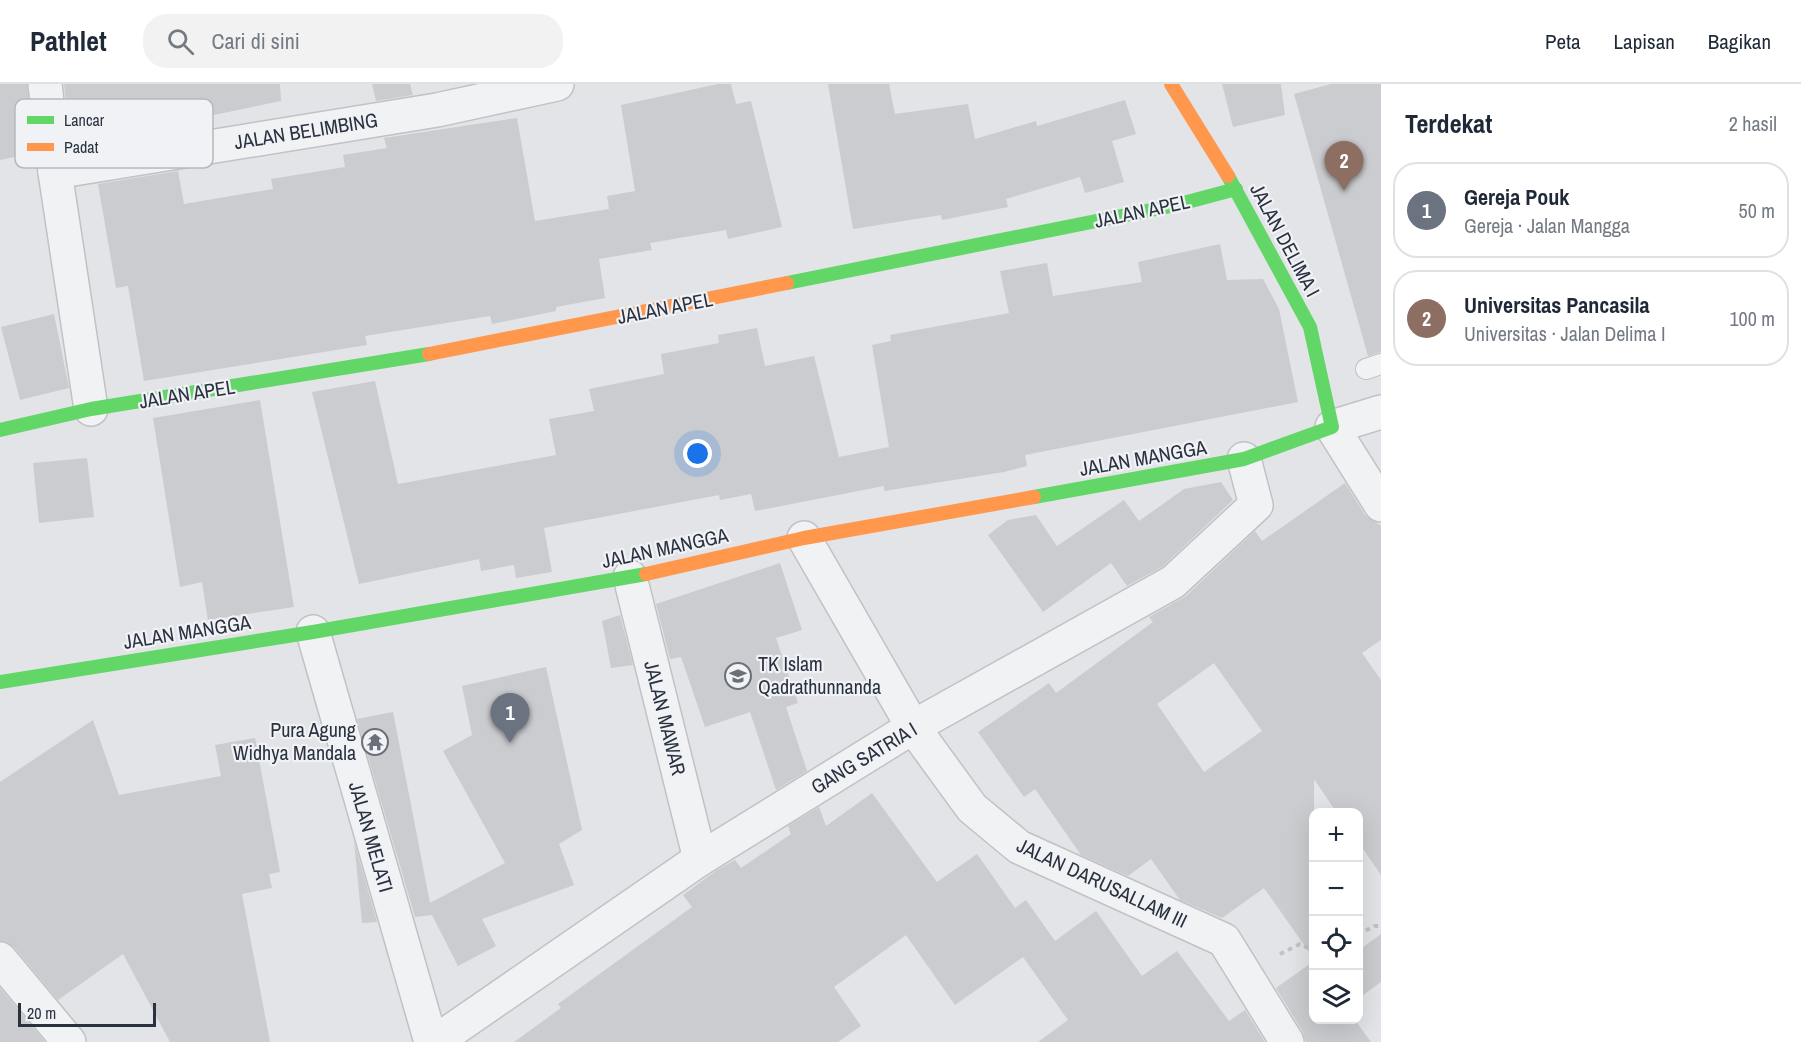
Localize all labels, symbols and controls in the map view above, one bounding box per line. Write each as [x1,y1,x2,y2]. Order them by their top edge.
search box [143,14,563,68]
text: Pathlet [30,22,107,60]
icon: search [164,25,197,58]
text: Cari di sini [212,26,300,56]
text: Peta [1545,27,1581,56]
text: Lapisan [1614,27,1675,56]
text: Bagikan [1708,27,1771,56]
legend [15,99,213,168]
street label: JALAN BELIMBING [232,106,380,155]
text: Terdekat [1405,106,1492,141]
text: Lancar [64,109,105,131]
text: 2 hasil [1729,110,1777,137]
text: Padat [64,136,99,158]
pin: 2 [1324,141,1364,191]
street label: JALAN DELIMA I [1244,178,1327,301]
text: Gereja Pouk [1464,182,1569,212]
street label: JALAN APEL [1092,187,1192,234]
text: 1 [1422,197,1431,224]
text: 50 m [1739,197,1775,224]
text: Gereja · Jalan Mangga [1464,212,1630,239]
street label: JALAN APEL [615,285,715,330]
text: Universitas Pancasila [1464,290,1650,320]
text: 2 [1422,305,1431,332]
text: 100 m [1729,305,1775,332]
text: Universitas · Jalan Delima I [1464,320,1665,347]
street label: JALAN APEL [137,373,237,414]
street label: JALAN MANGGA [1077,433,1209,482]
your location [683,439,712,468]
street label: JALAN MANGGA [599,521,731,574]
street label: JALAN MANGGA [121,608,253,655]
place label: TK Islam Qadrathunnanda [758,650,881,700]
street label: JALAN MAWAR [638,658,693,778]
school or university icon: TK Islam Qadrathunnanda [723,661,753,691]
pin: 1 [490,694,530,743]
street label: GANG SATRIA I [806,715,922,800]
place label: Pura Agung Widhya Mandala [233,716,356,766]
temple icon: Pura Agung Widhya Mandala [360,727,390,757]
street label: JALAN MELATI [343,779,400,895]
map controls [1309,808,1363,1024]
button: + [1309,808,1363,862]
street label: JALAN DARUSALLAM III [1013,831,1192,934]
button: − [1309,862,1363,916]
button: locate [1309,916,1363,970]
button: layers [1309,970,1363,1024]
scale bar [18,1000,156,1028]
text: 20 m [27,1002,56,1024]

